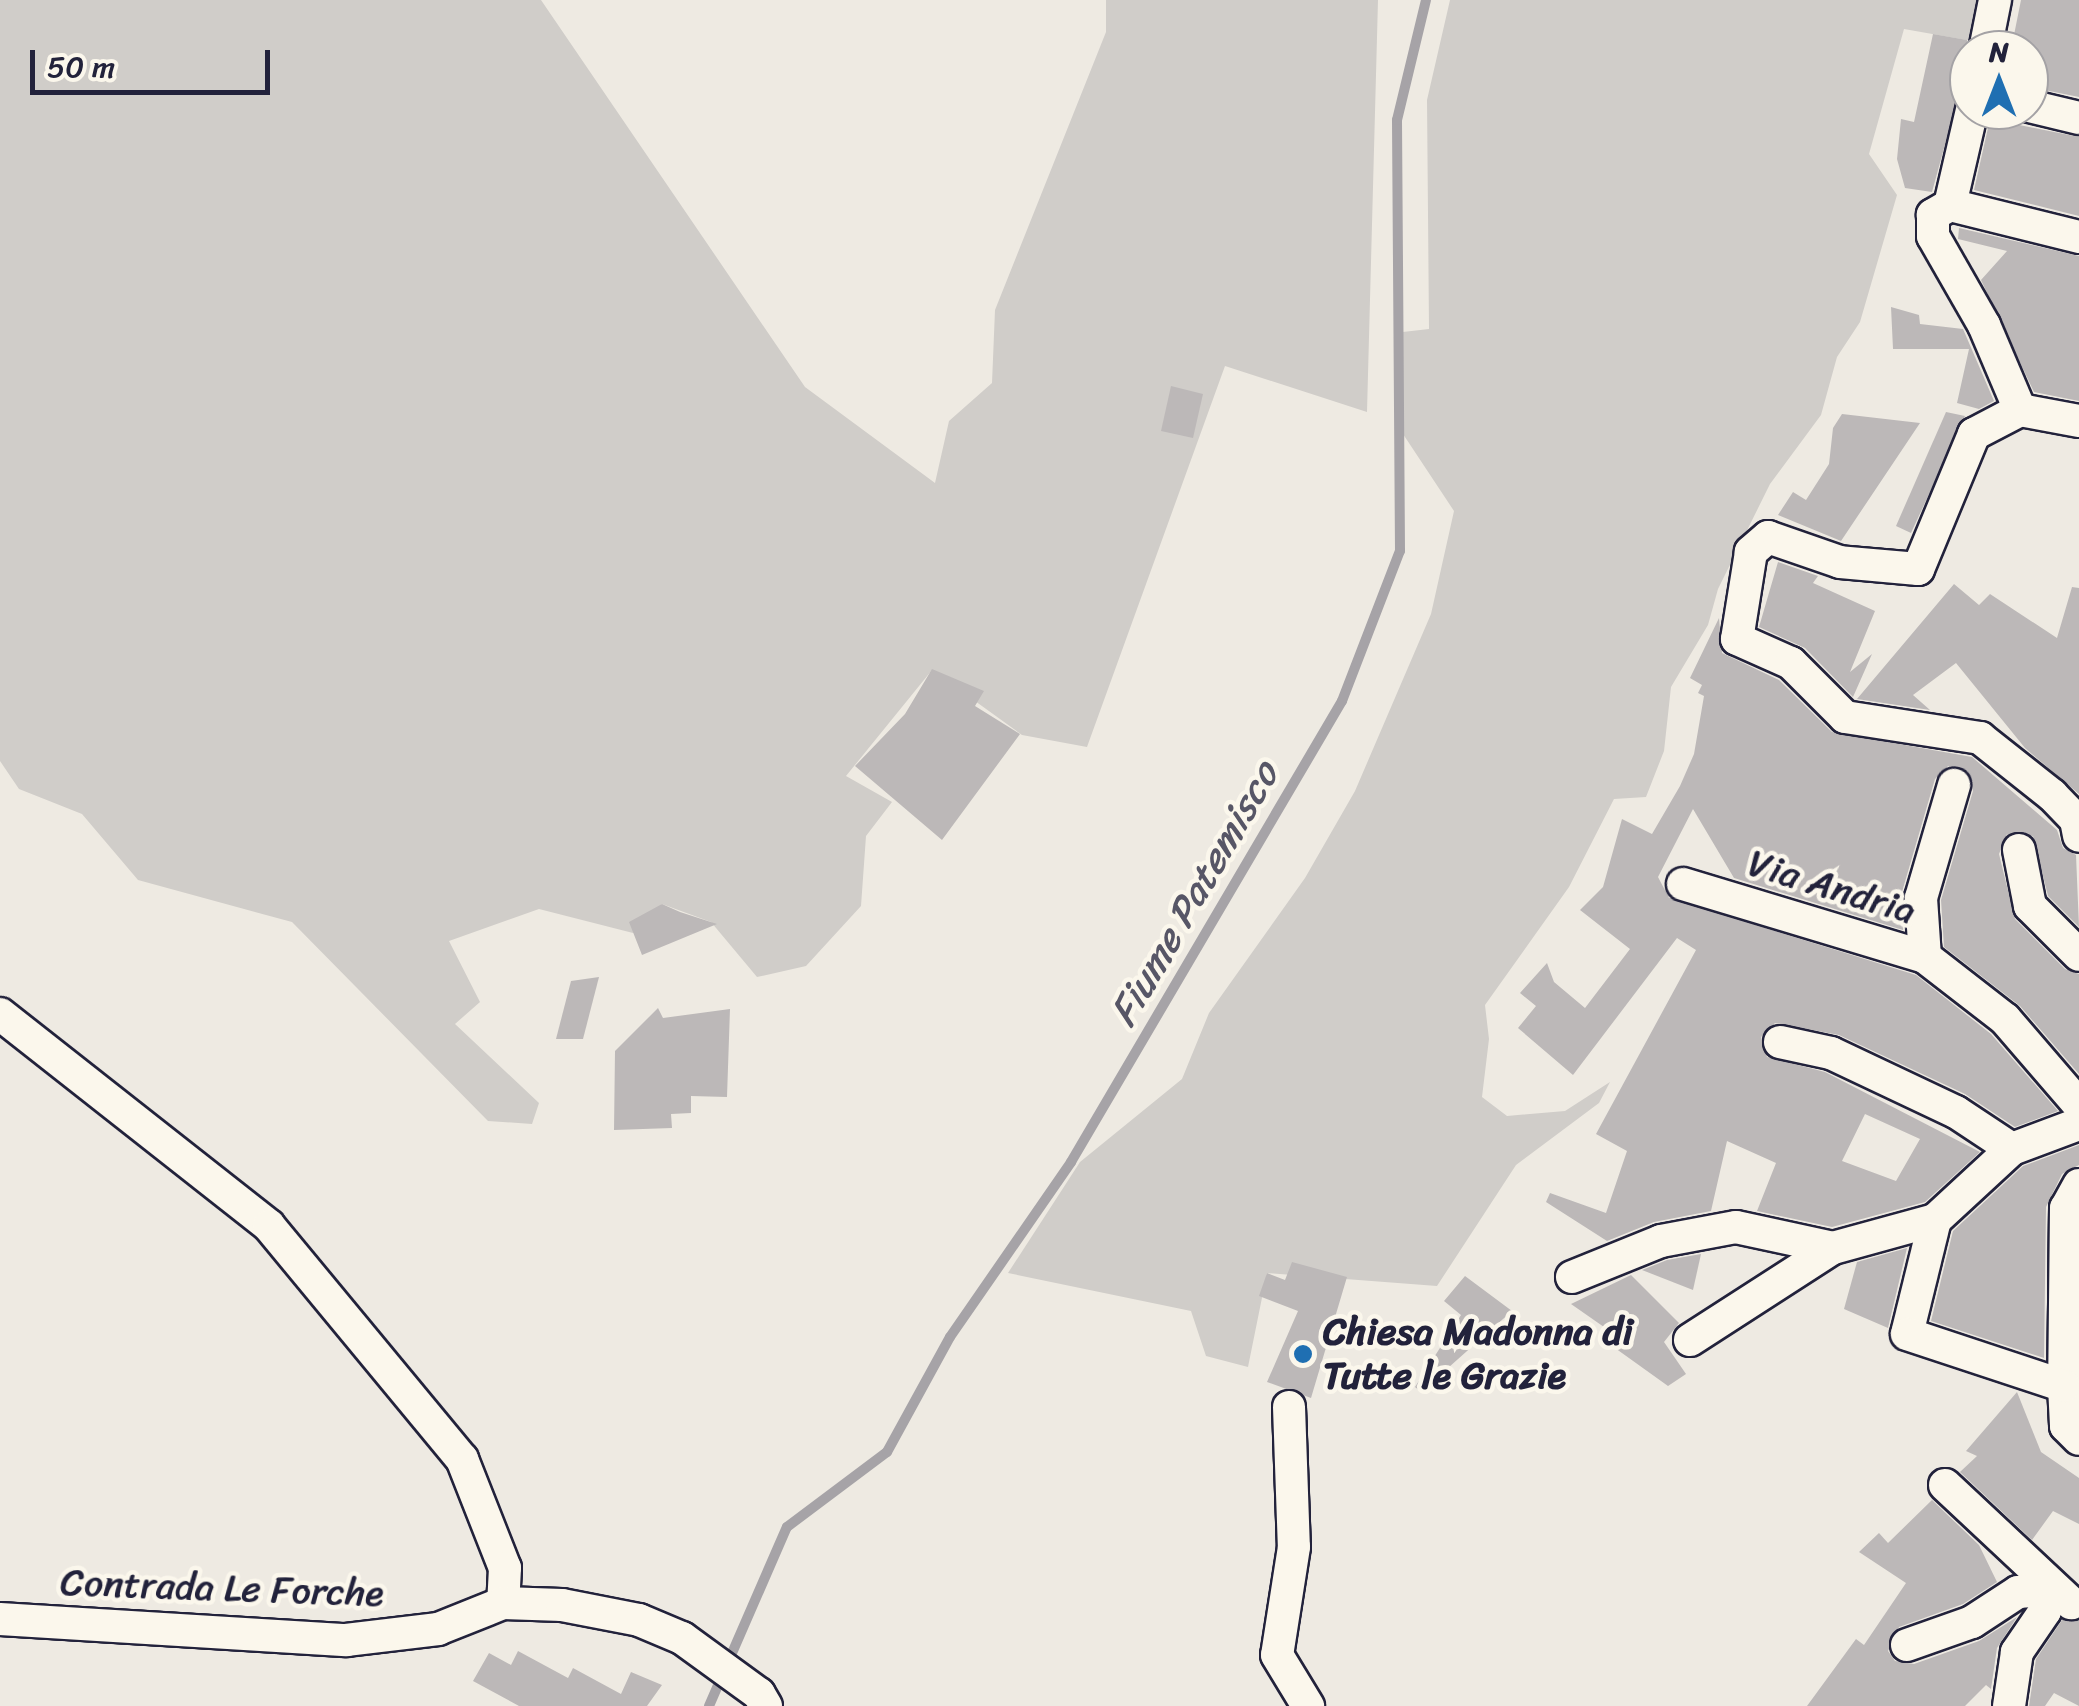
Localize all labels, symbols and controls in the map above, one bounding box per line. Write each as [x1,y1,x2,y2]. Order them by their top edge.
text: N [1989,27,2009,76]
scale bar [35,30,275,92]
north arrow [1949,30,2049,130]
text: 50 m [47,40,115,94]
water label: Fiume Patemisco [1099,754,1289,1034]
street label: Via Andria [1743,840,1921,934]
place label: Chiesa Madonna di Tutte le Grazie [1323,1309,1633,1398]
marker: Chiesa Madonna di Tutte le Grazie [1292,1343,1314,1365]
street label: Contrada Le Forche [59,1560,385,1616]

